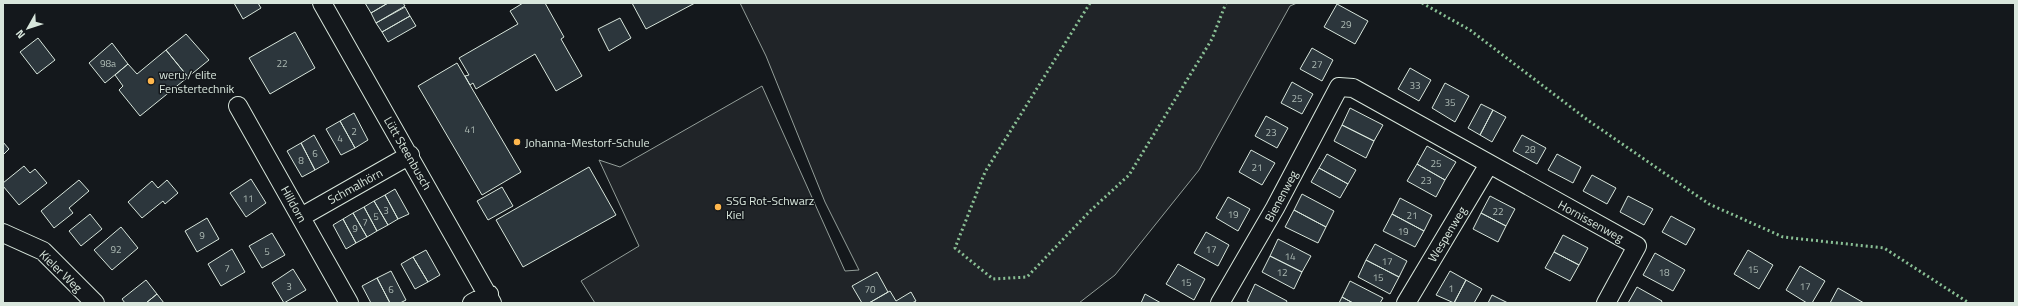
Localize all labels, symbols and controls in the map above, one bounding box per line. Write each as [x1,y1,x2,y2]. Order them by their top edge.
north arrow [8,8,48,48]
house number: 29 [1340,17,1352,32]
text: N [12,26,29,42]
house number: 98a [100,56,116,71]
house number: 22 [276,56,288,71]
house number: 27 [1311,57,1323,72]
place label: weru / elite Fenstertechnik [159,65,235,98]
marker: weru / elite Fenstertechnik [146,76,156,86]
house number: 33 [1409,78,1421,93]
house number: 25 [1291,91,1303,106]
house number: 35 [1444,95,1456,110]
street label: Lütt Steenbusch [379,113,437,193]
house number: 41 [464,122,476,137]
house number: 2 [351,124,357,139]
house number: 23 [1265,125,1277,140]
house number: 4 [337,131,343,146]
place label: Johanna-Mestorf-Schule [525,133,650,152]
marker: Johanna-Mestorf-Schule [512,137,522,147]
house number: 28 [1524,142,1536,157]
house number: 6 [312,146,318,161]
house number: 8 [298,153,304,168]
house number: 25 [1430,156,1442,171]
house number: 21 [1251,160,1263,175]
street label: Schmalhörn [324,163,386,209]
street label: Bienenweg [1259,167,1303,225]
house number: 23 [1420,173,1432,188]
street label: Hilldorn [276,182,312,226]
house number: 11 [242,191,254,206]
place label: SSG Rot-Schwarz Kiel [726,191,814,224]
street label: Hornissenweg [1555,195,1627,247]
marker: SSG Rot-Schwarz Kiel [713,202,723,212]
street label: Wespenweg [1423,202,1471,266]
house number: 3 [383,203,389,218]
house number: 22 [1492,204,1504,219]
house number: 19 [1227,207,1239,222]
house number: 21 [1406,208,1418,223]
house number: 5 [373,209,379,224]
house number: 7 [362,215,368,230]
house number: 9 [352,221,358,236]
house number: 19 [1397,224,1409,239]
house number: 9 [199,228,205,243]
house number: 92 [110,242,122,257]
house number: 17 [1205,242,1217,257]
house number: 5 [264,244,270,259]
street label: Kieler Weg [35,245,87,297]
house number: 14 [1284,249,1296,264]
house number: 17 [1381,254,1393,269]
house number: 7 [224,261,230,276]
house number: 15 [1747,262,1759,277]
house number: 12 [1276,265,1288,280]
house number: 18 [1658,265,1670,280]
house number: 15 [1372,270,1384,285]
house number: 15 [1180,275,1192,290]
house number: 3 [286,279,292,294]
house number: 17 [1799,279,1811,294]
house number: 1 [1448,281,1454,296]
house number: 6 [388,282,394,297]
house number: 70 [864,282,876,297]

